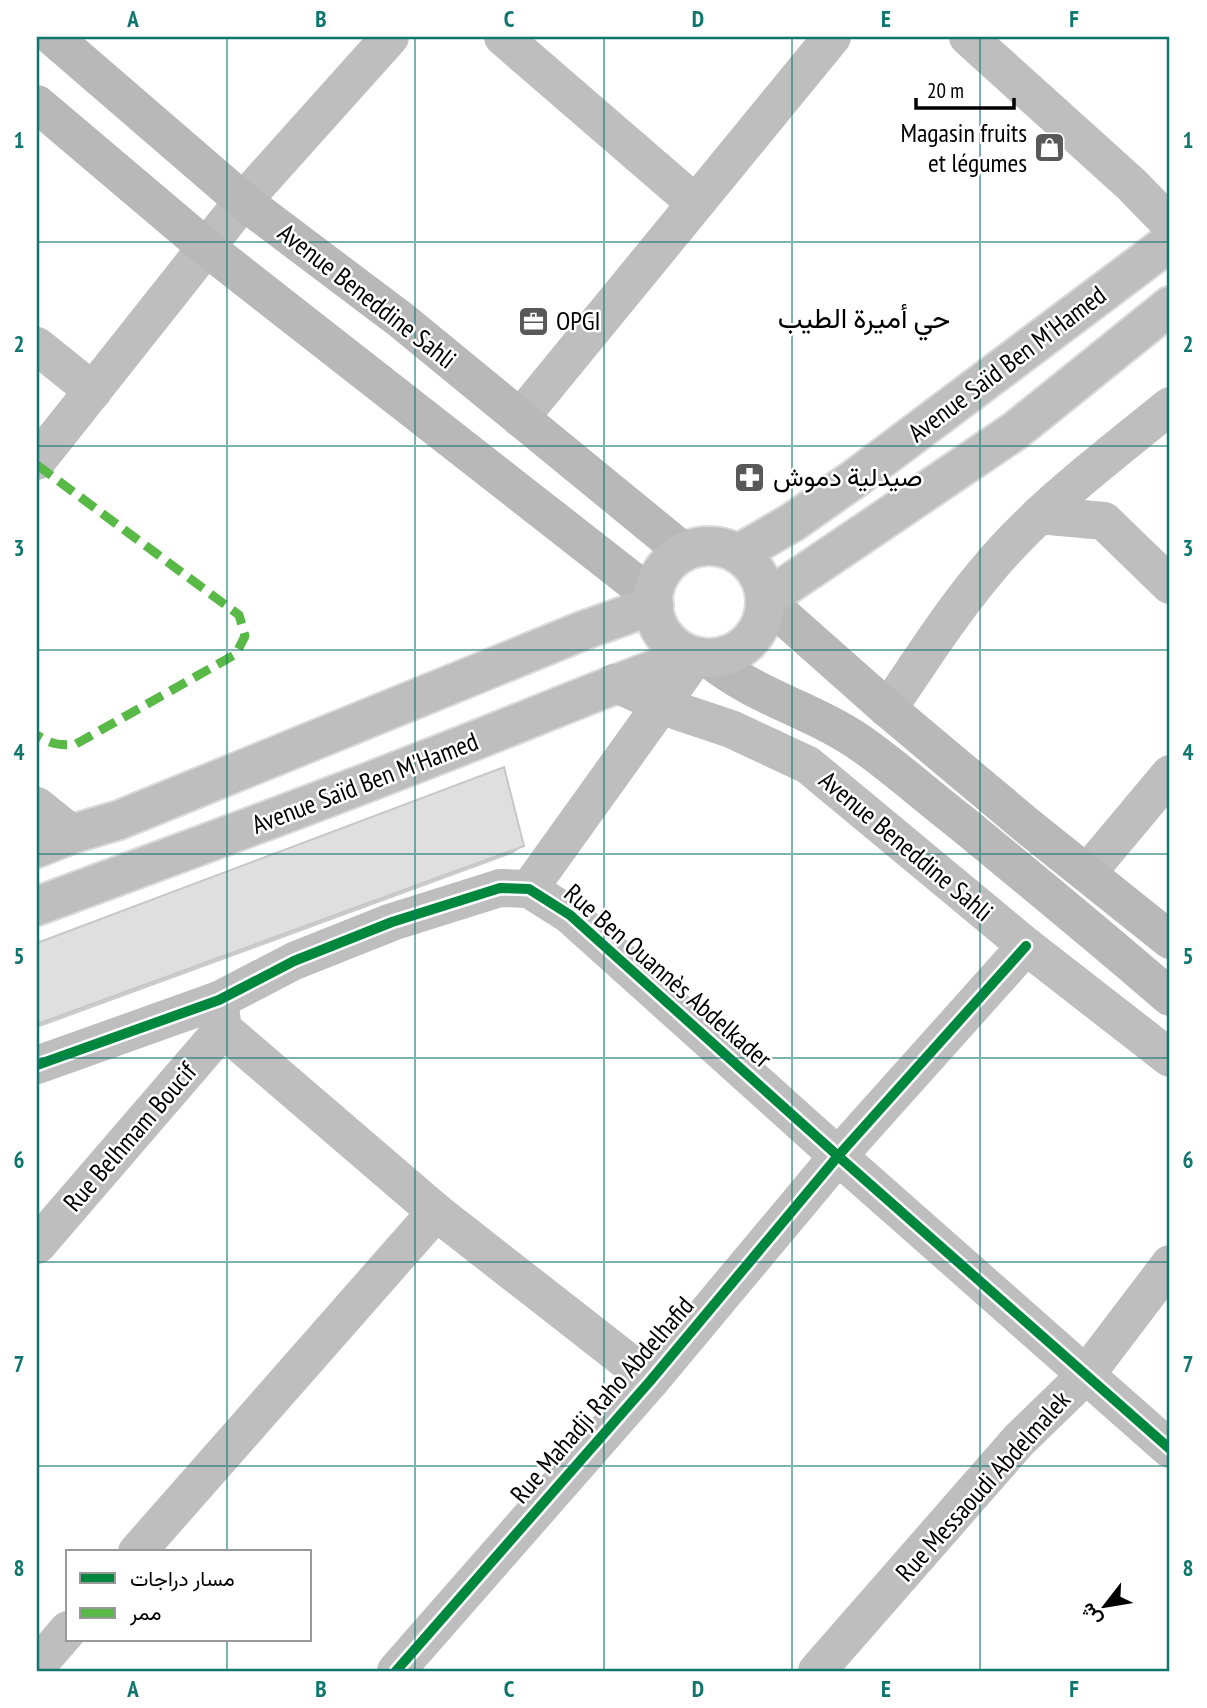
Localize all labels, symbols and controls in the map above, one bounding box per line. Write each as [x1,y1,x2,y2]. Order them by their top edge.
text: A [126,4,139,33]
text: B [315,4,327,33]
text: C [504,4,515,33]
text: D [692,4,704,33]
text: E [881,4,891,33]
text: F [1069,4,1079,33]
scale bar [916,66,1014,110]
text: 20 m [927,77,964,104]
place label: Magasin fruits et légumes [900,116,1027,179]
text: 1 [14,125,25,154]
text: 1 [1183,125,1194,154]
shop icon: Magasin fruits et légumes [1033,131,1067,165]
street label: Avenue Beneddine Sahli [272,216,463,375]
street label: Avenue Saïd Ben M'Hamed [901,278,1112,449]
district label: حي أميرة الطيب [778,299,950,341]
office icon: OPGI [516,304,550,338]
place label: OPGI [556,304,601,337]
text: 2 [14,329,25,358]
text: 2 [1183,329,1194,358]
pharmacy icon: صيدلية دموش [733,460,767,494]
place label: صيدلية دموش [773,460,923,493]
text: 3 [14,533,25,562]
text: 3 [1183,533,1194,562]
street label: Avenue Saïd Ben M'Hamed [247,724,483,841]
text: 4 [14,737,25,766]
text: 4 [1183,737,1194,766]
street label: Avenue Beneddine Sahli [813,763,1000,928]
street label: Rue Ben Ouannès Abdelkader [558,876,779,1075]
text: 5 [14,941,25,970]
text: 5 [1183,941,1194,970]
street label: Rue Belhmam Boucif [56,1054,204,1218]
text: 6 [14,1145,25,1174]
text: 6 [1183,1145,1194,1174]
street label: Rue Mahadji Raho Abdelhafid [503,1289,700,1510]
text: 7 [14,1349,25,1378]
text: 7 [1183,1349,1194,1378]
street label: Rue Messaoudi Abdelmalek [888,1383,1077,1588]
legend [66,1550,312,1642]
text: 8 [14,1553,25,1582]
text: 8 [1183,1553,1194,1582]
text: مسار دراجات [130,1565,235,1592]
north arrow [1070,1572,1140,1642]
text: ممر [129,1599,161,1626]
text: ش [1074,1599,1107,1631]
text: A [126,1674,139,1703]
text: B [315,1674,327,1703]
text: C [504,1674,515,1703]
text: D [692,1674,704,1703]
text: E [881,1674,891,1703]
text: F [1069,1674,1079,1703]

